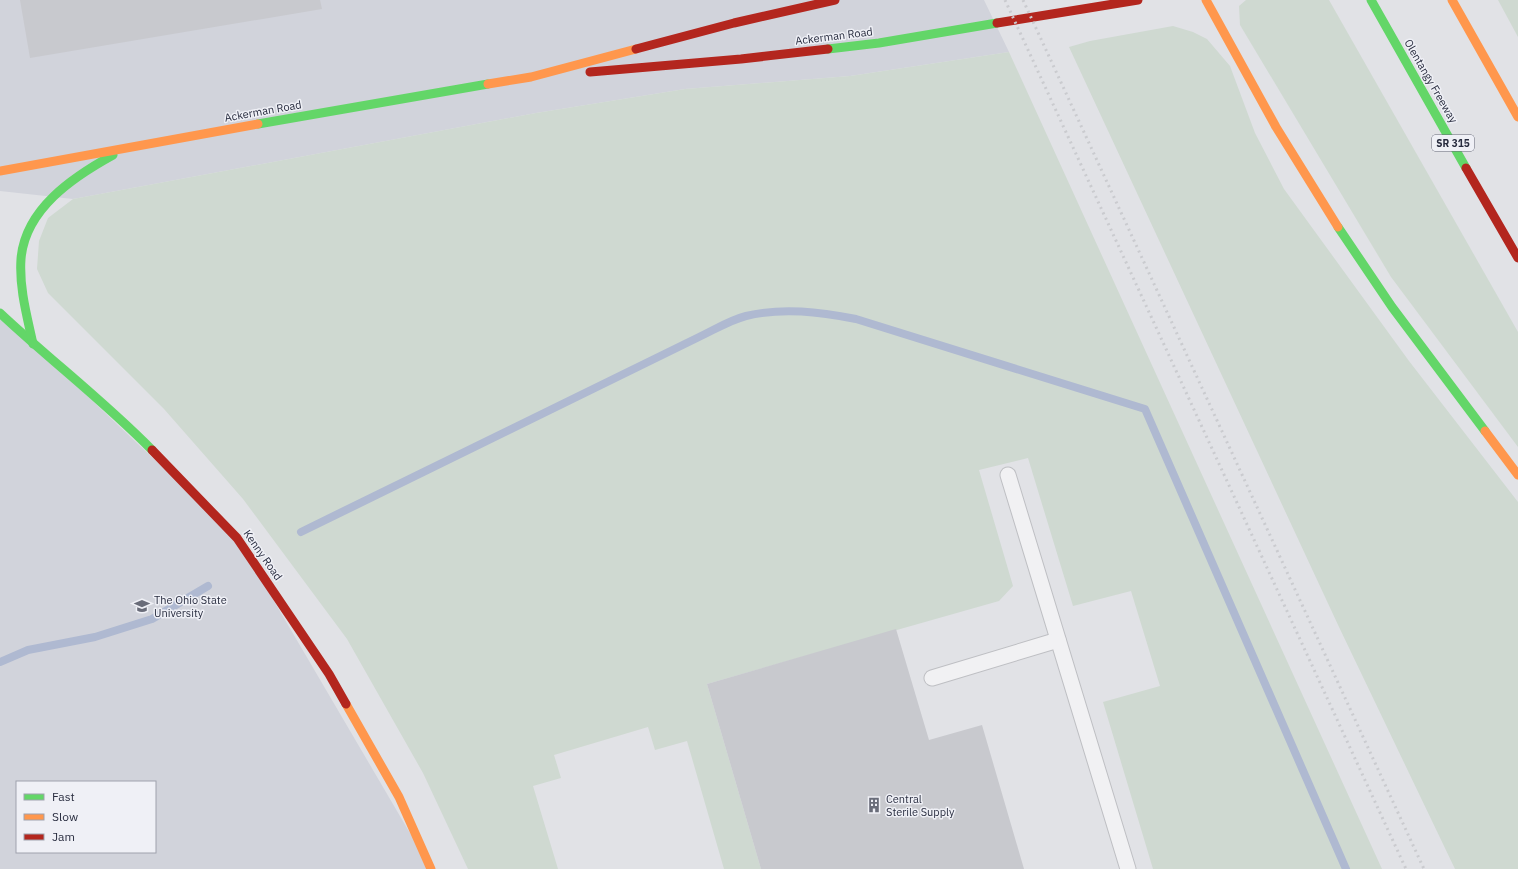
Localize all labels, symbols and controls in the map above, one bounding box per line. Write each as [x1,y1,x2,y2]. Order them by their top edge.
street label: Ackerman Road [794,24,874,48]
street label: Olentangy Freeway [1401,37,1461,126]
street label: Ackerman Road [223,97,303,125]
road number: SR 315 [1432,135,1474,151]
street label: Kenny Road [240,527,286,583]
place label: The Ohio State University [154,593,227,620]
school or university icon: The Ohio State University [133,597,151,615]
legend [16,781,156,853]
text: Fast [52,789,75,804]
place label: Central Sterile Supply [886,792,955,819]
building icon: Central Sterile Supply [865,796,883,814]
text: Slow [52,809,78,824]
text: Jam [52,829,75,844]

